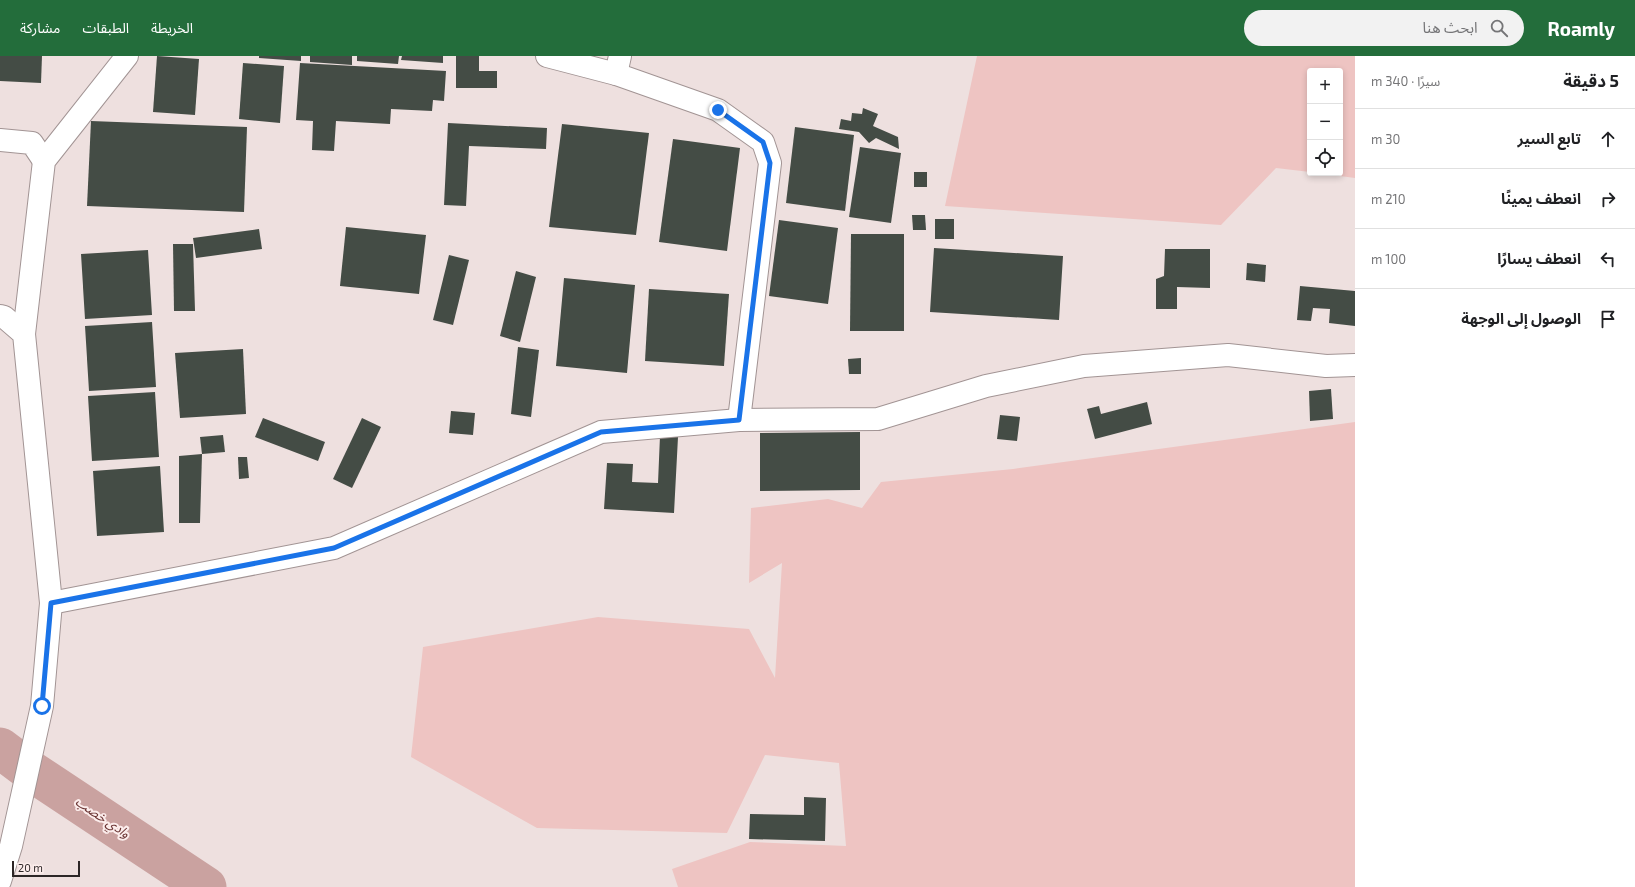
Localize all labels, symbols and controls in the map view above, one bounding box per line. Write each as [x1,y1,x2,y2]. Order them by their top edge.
search box [1244,10,1524,46]
icon: search [1488,17,1510,39]
text: Roamly [1548,17,1615,40]
text: ابحث هنا [1422,18,1478,36]
text: مشاركة [20,19,60,36]
text: الطبقات [82,19,129,36]
text: الخريطة [151,19,193,36]
map controls [1307,68,1343,176]
button: + [1307,68,1343,104]
text: 5 دقيقة [1563,70,1619,90]
text: سيرًا · 340 m [1371,73,1440,89]
route end [709,101,727,119]
button: − [1307,104,1343,140]
icon: ahead [1597,128,1619,150]
text: تابع السير [1518,129,1581,147]
text: 30 m [1371,131,1400,147]
button: locate [1307,140,1343,176]
icon: right [1597,188,1619,210]
text: انعطف يمينًا [1501,189,1581,207]
text: 210 m [1371,191,1406,207]
icon: left [1597,248,1619,270]
text: انعطف يسارًا [1497,249,1581,267]
text: 100 m [1371,251,1406,267]
icon: arrive [1597,308,1619,330]
text: الوصول إلى الوجهة [1461,309,1581,327]
route start [33,697,51,715]
water label: وادي خصب [71,793,133,844]
scale bar [12,859,80,878]
text: 20 m [18,861,43,874]

